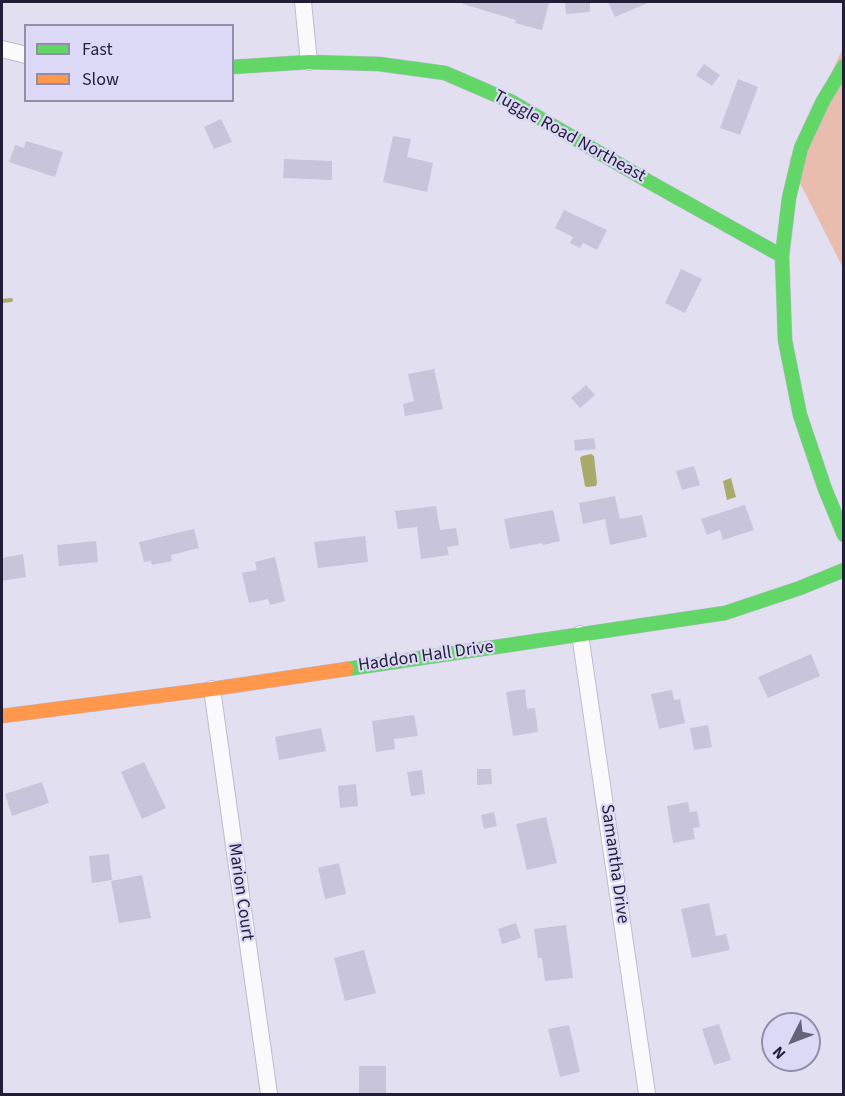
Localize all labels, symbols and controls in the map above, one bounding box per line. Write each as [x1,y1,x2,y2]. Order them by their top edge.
legend [24,24,234,102]
text: Fast [82,37,113,62]
text: Slow [82,67,119,92]
street label: Tuggle Road Northeast [489,86,649,188]
street label: Haddon Hall Drive [357,637,495,677]
street label: Samantha Drive [595,803,633,925]
street label: Marion Court [222,842,258,942]
north arrow [761,1012,821,1072]
text: N [767,1041,791,1064]

